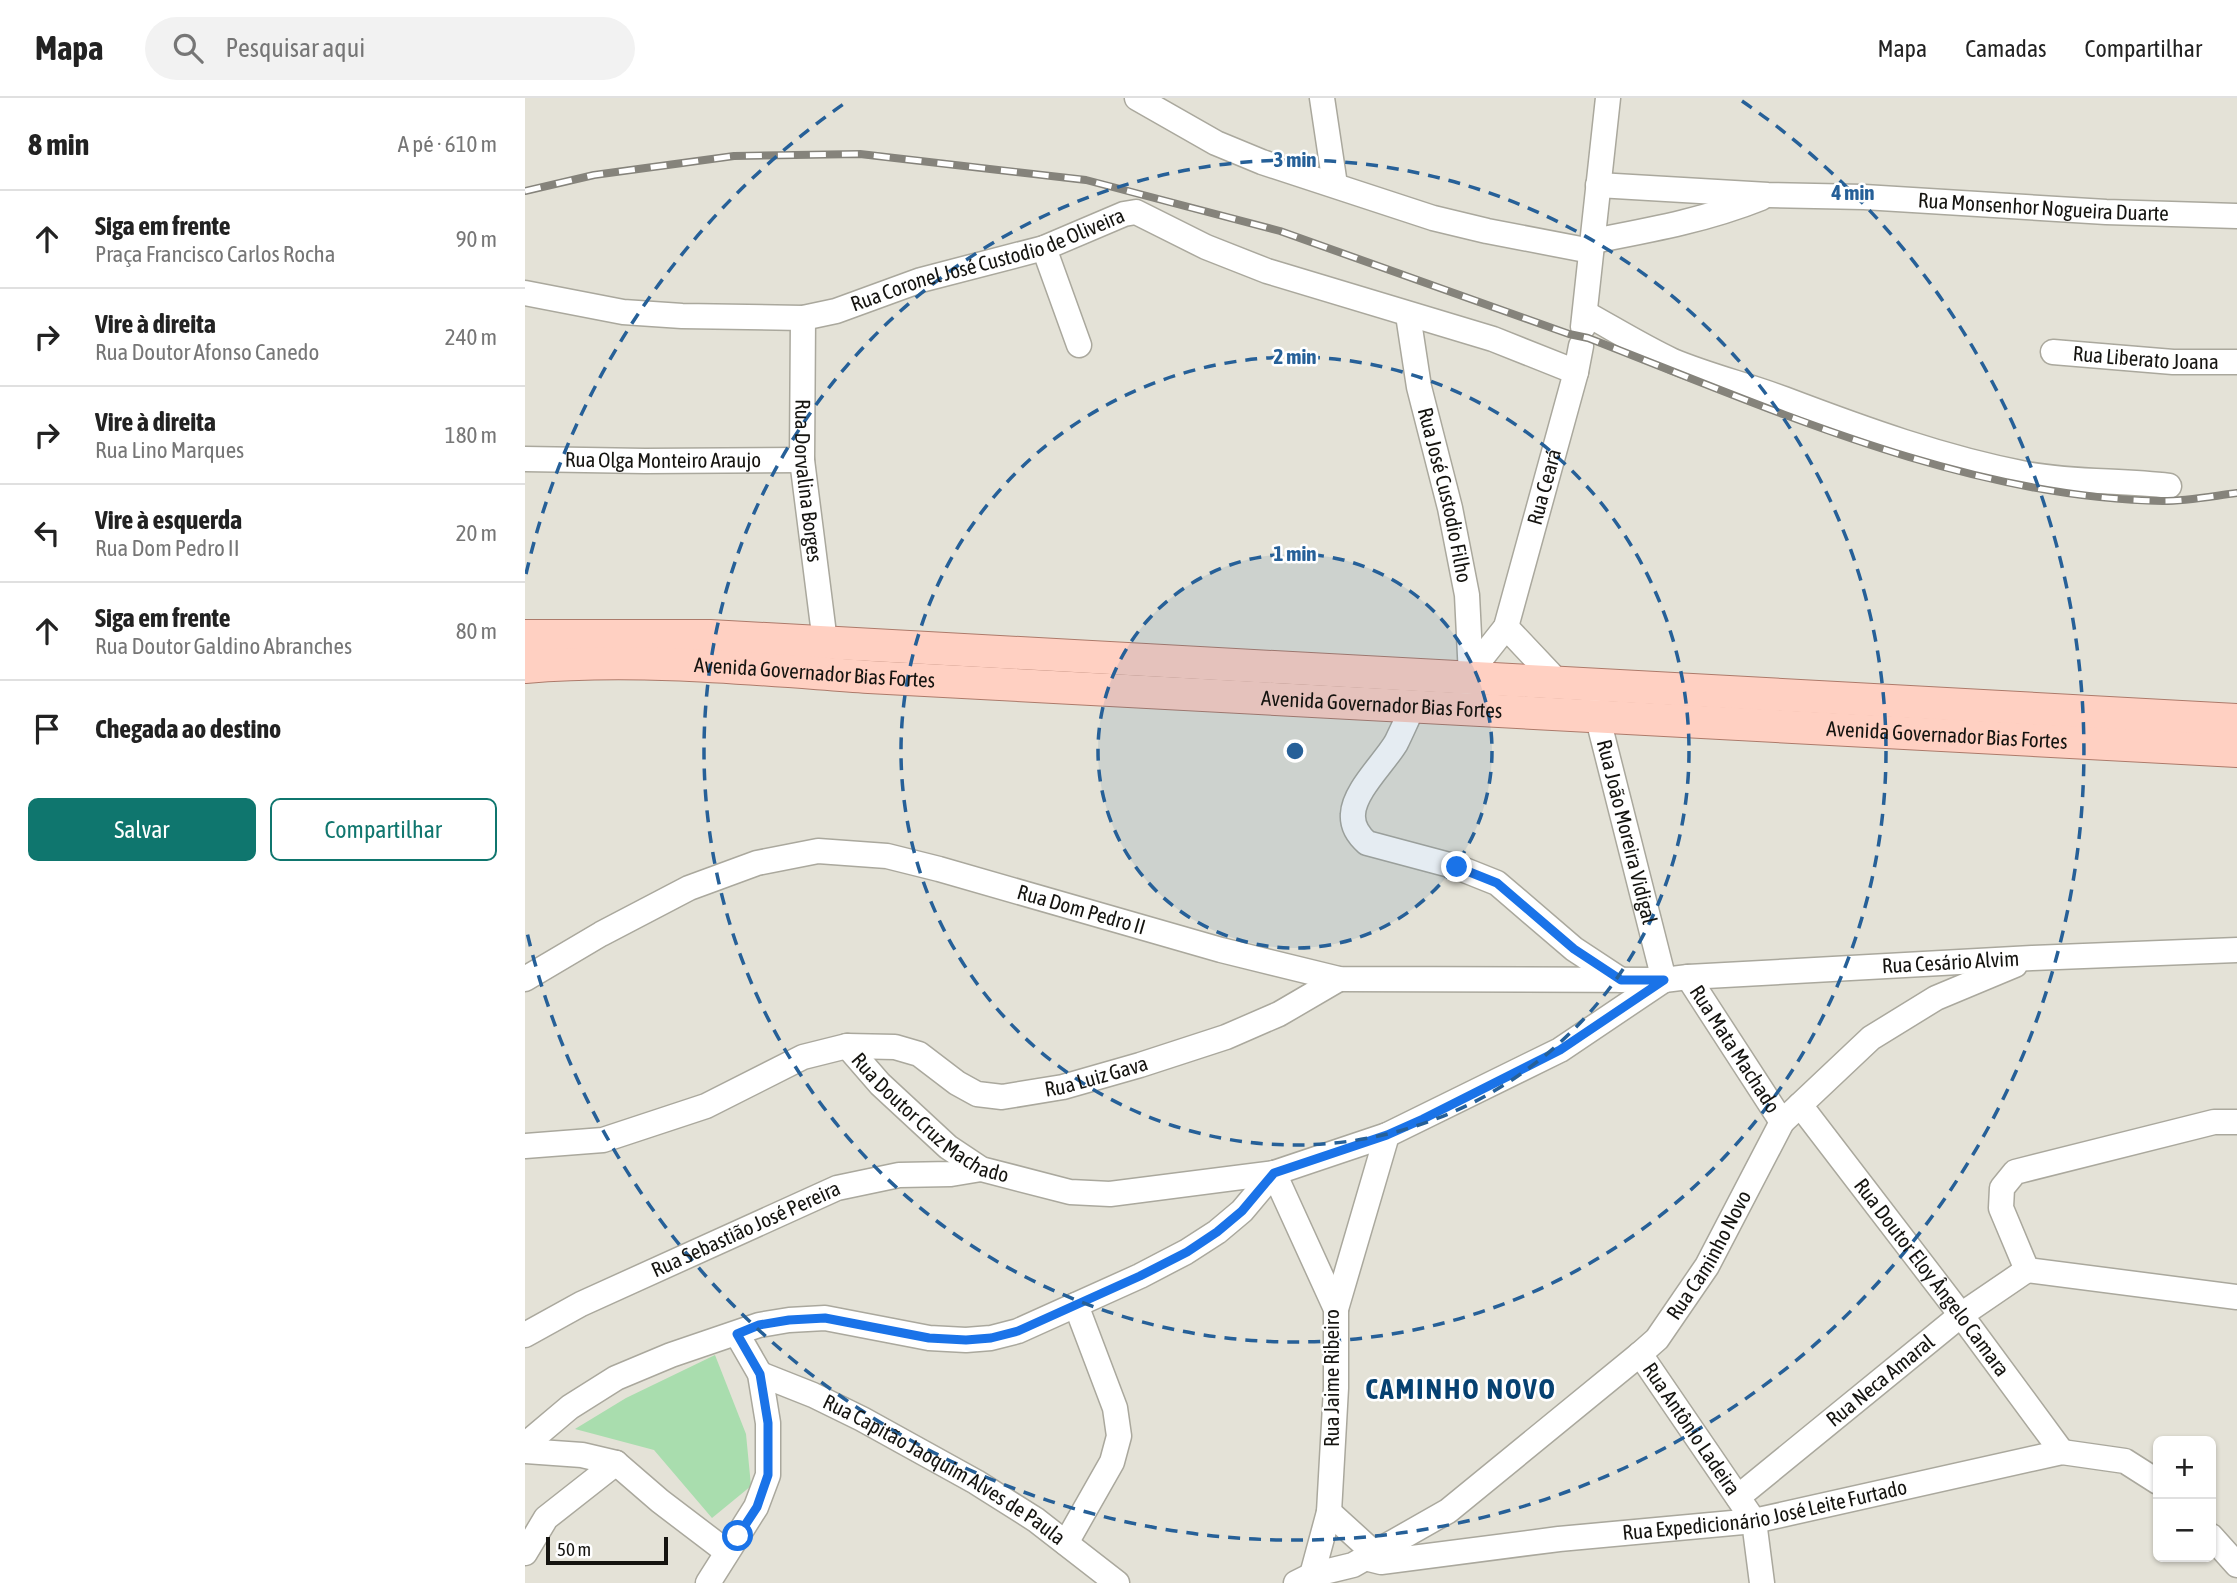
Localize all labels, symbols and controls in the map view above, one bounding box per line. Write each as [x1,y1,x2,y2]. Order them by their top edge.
search box [145,17,635,80]
text: Mapa [35,29,103,67]
icon: search [169,29,207,67]
text: Pesquisar aqui [225,33,365,63]
text: Mapa [1877,35,1927,62]
text: Camadas [1965,35,2047,62]
text: Compartilhar [2085,35,2202,62]
text: 8 min [28,127,89,161]
text: A pé · 610 m [398,131,497,157]
text: 3 min [1274,147,1316,171]
text: 4 min [1831,180,1874,204]
street label: Rua Monsenhor Nogueira Duarte [1917,187,2169,225]
street label: Rua Coronel José Custodio de Oliveira [847,202,1128,316]
text: Siga em frente [95,211,231,241]
icon: ahead [28,220,66,258]
text: 90 m [456,226,497,252]
text: Praça Francisco Carlos Rocha [95,241,335,267]
text: Vire à direita [95,309,216,339]
icon: right [28,318,66,356]
text: 240 m [445,324,497,350]
text: Rua Doutor Afonso Canedo [95,339,319,365]
street label: Rua Liberato Joana [2072,341,2219,373]
text: 2 min [1274,344,1316,368]
street label: Rua Dorvalina Borges [791,399,828,563]
street label: Rua José Custodio Filho [1414,405,1477,584]
text: Vire à direita [95,407,216,437]
icon: right [28,416,66,454]
text: 180 m [445,422,497,448]
text: Rua Lino Marques [95,437,244,463]
street label: Rua Ceará [1522,446,1565,527]
street label: Rua Olga Monteiro Araujo [565,447,761,472]
text: Vire à esquerda [95,505,242,535]
icon: left [28,514,66,552]
text: 20 m [456,520,497,546]
text: Rua Dom Pedro II [95,535,240,561]
text: 1 min [1274,541,1316,565]
text: Siga em frente [95,603,231,633]
icon: ahead [28,612,66,650]
text: 80 m [456,618,497,644]
text: Rua Doutor Galdino Abranches [95,633,352,659]
street label: Avenida Governador Bias Fortes [694,652,936,692]
street label: Avenida Governador Bias Fortes [1261,685,1503,722]
icon: arrive [28,710,66,748]
text: Chegada ao destino [95,714,281,744]
street label: Avenida Governador Bias Fortes [1826,716,2068,753]
street label: Rua João Moreira Vidigal [1593,737,1662,927]
centre of rings [1283,739,1307,763]
button: Salvar [28,798,256,861]
button: Compartilhar [270,798,497,861]
route end [1441,851,1472,882]
street label: Rua Dom Pedro II [1015,879,1148,939]
street label: Rua Cesário Alvim [1881,946,2020,977]
street label: Rua Mata Machado [1685,980,1786,1117]
street label: Rua Doutor Cruz Machado [847,1047,1011,1187]
street label: Rua Luiz Gava [1043,1050,1151,1101]
street label: Rua Doutor Eloy Ângelo Camara [1850,1173,2015,1381]
street label: Rua Sebastião José Pereira [647,1175,844,1282]
street label: Rua Caminho Novo [1661,1186,1755,1324]
street label: Rua Jaime Ribeiro [1319,1309,1343,1447]
street label: Rua Neca Amaral [1821,1329,1939,1431]
street label: Rua Antônio Ladeira [1638,1358,1746,1499]
district label: CAMINHO NOVO [1365,1373,1557,1405]
street label: Rua Capitão Jaoquim Alves de Paula [819,1389,1070,1549]
map controls [2153,1436,2216,1562]
button: + [2153,1436,2216,1499]
street label: Rua Expedicionário José Leite Furtado [1621,1474,1909,1544]
button: − [2153,1499,2216,1562]
route start [722,1520,753,1551]
scale bar [546,1534,669,1566]
text: 50 m [557,1538,591,1560]

